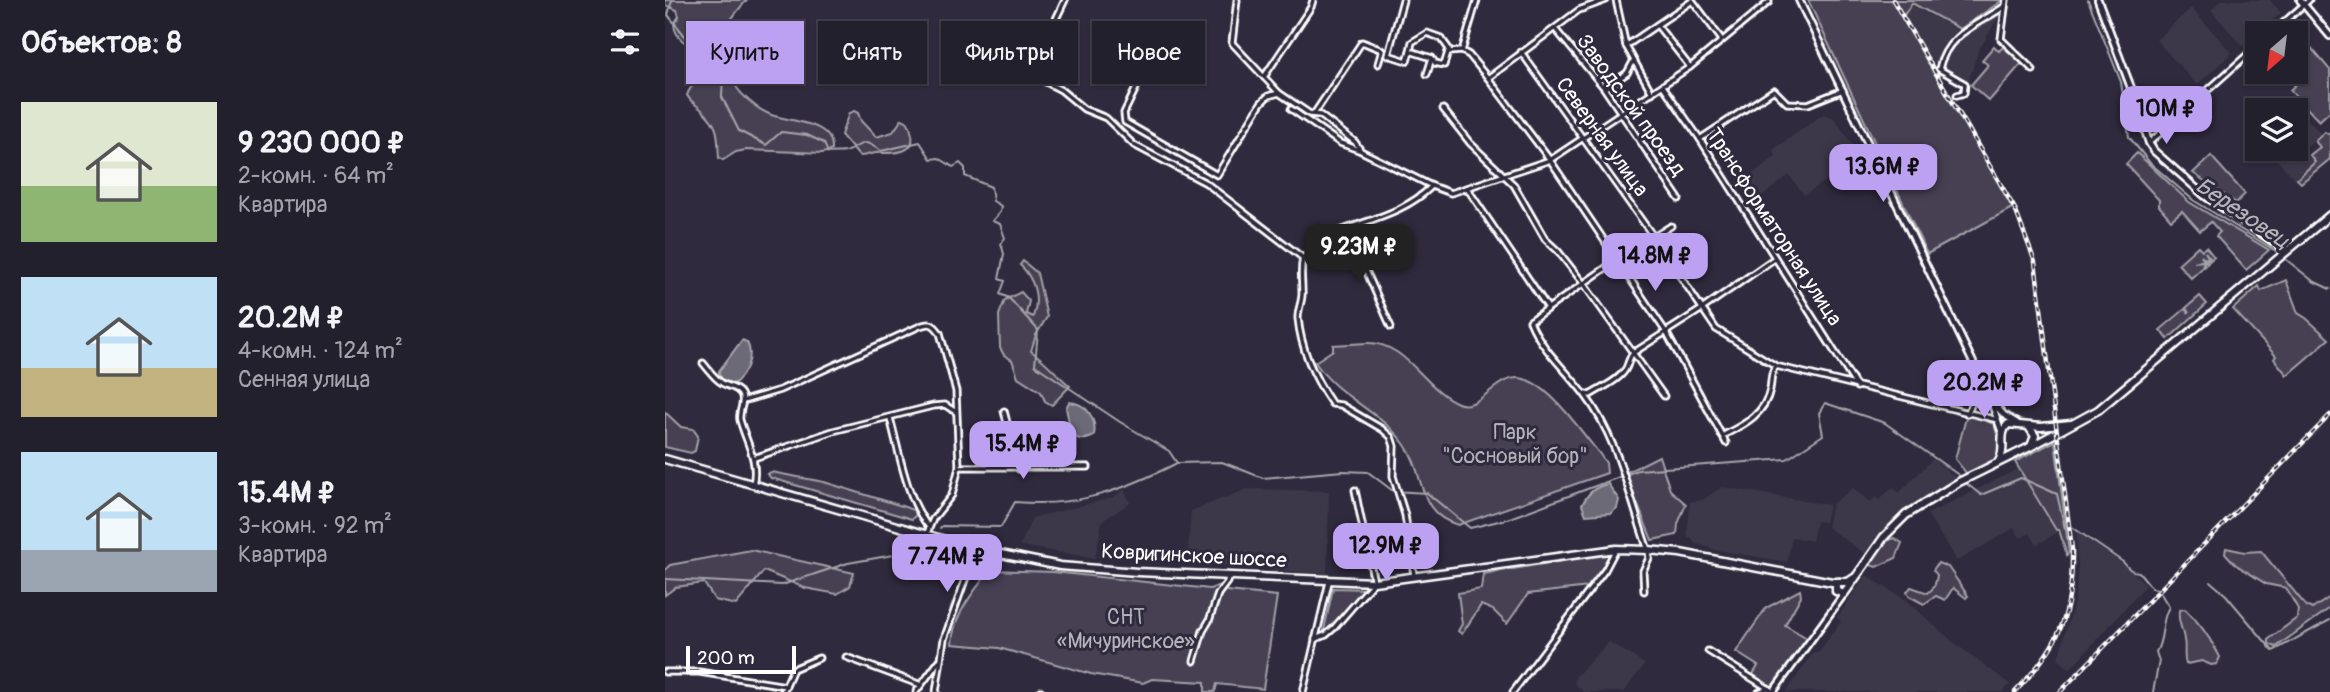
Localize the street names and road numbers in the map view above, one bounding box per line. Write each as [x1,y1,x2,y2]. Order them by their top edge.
street label: Заводской проезд [1570,29,1692,182]
street label: Северная улица [1550,72,1654,202]
street label: Трансформаторная улица [1700,123,1848,331]
street label: Ковригинское шоссе [1101,538,1288,574]

